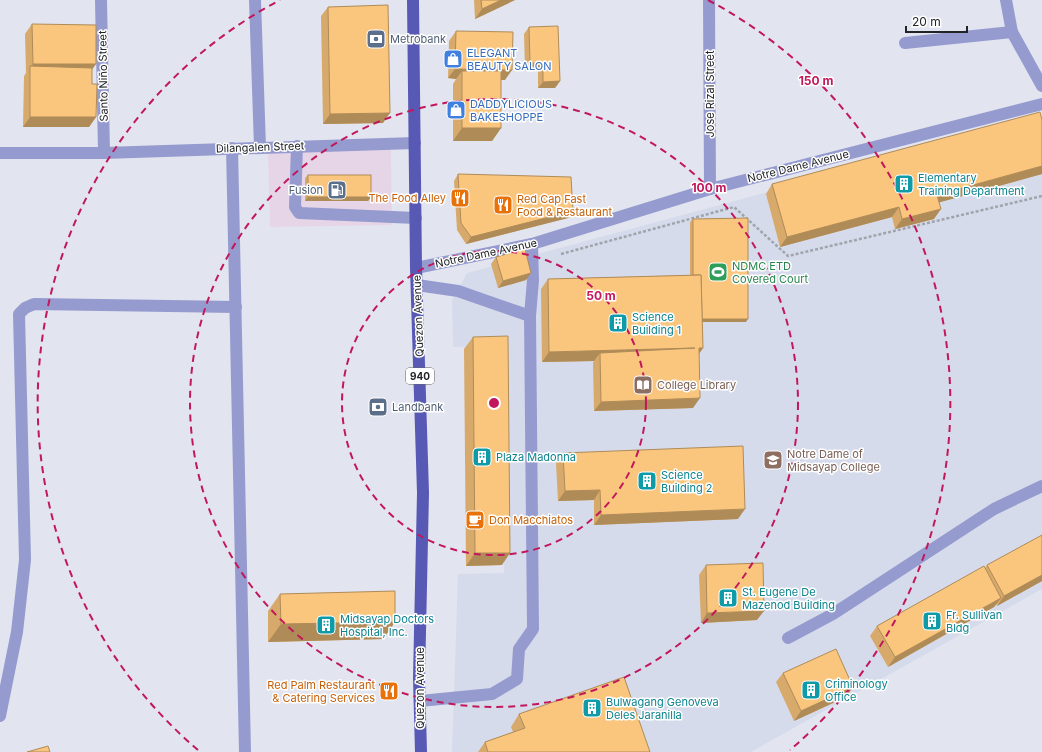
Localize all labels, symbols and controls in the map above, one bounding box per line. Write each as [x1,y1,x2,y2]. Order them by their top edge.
scale bar [906,8,967,34]
text: 20 m [912,14,941,29]
bank icon: Metrobank [365,28,387,50]
street label: Santo Niño Street [95,30,111,122]
place label: Metrobank [390,32,446,46]
place label: ELEGANT BEAUTY SALON [467,46,552,73]
shop icon: ELEGANT BEAUTY SALON [442,48,464,70]
street label: Jose Rizal Street [703,50,717,137]
text: 150 m [799,73,833,88]
place label: DADDYLICIOUS BAKESHOPPE [470,97,552,124]
shop icon: DADDYLICIOUS BAKESHOPPE [445,99,467,121]
street label: Dilangalen Street [215,138,305,156]
street label: Notre Dame Avenue [746,147,850,185]
place label: Elementary Training Department [918,171,1025,198]
building icon: Elementary Training Department [893,173,915,195]
fuel station icon: Fusion [326,179,348,201]
text: 100 m [691,180,727,195]
place label: Fusion [289,183,323,197]
restaurant icon: The Food Alley [449,187,471,209]
place label: The Food Alley [369,191,446,205]
place label: Red Cap Fast Food & Restaurant [517,192,613,219]
restaurant icon: Red Cap Fast Food & Restaurant [492,194,514,216]
street label: Notre Dame Avenue [434,235,538,271]
place label: NDMC ETD Covered Court [732,259,808,286]
sports icon: NDMC ETD Covered Court [707,261,729,283]
street label: Quezon Avenue [410,275,426,357]
text: 50 m [586,288,616,303]
place label: Science Building 1 [632,310,681,337]
building icon: Science Building 1 [607,312,629,334]
road number: 940 [406,368,434,384]
library icon: College Library [632,374,654,396]
place label: College Library [657,378,736,392]
bank icon: Landbank [367,396,389,418]
centre of rings [487,396,501,410]
place label: Landbank [392,400,443,414]
building icon: Plaza Madonna [471,446,493,468]
place label: Notre Dame of Midsayap College [787,447,880,474]
school or university icon: Notre Dame of Midsayap College [762,449,784,471]
place label: Plaza Madonna [496,450,576,464]
place label: Science Building 2 [661,468,712,495]
building icon: Science Building 2 [636,470,658,492]
cafe icon: Don Macchiatos [464,509,486,531]
place label: Don Macchiatos [489,513,573,527]
place label: St. Eugene De Mazenod Building [742,585,835,612]
building icon: St. Eugene De Mazenod Building [717,587,739,609]
place label: Fr. Sullivan Bldg [946,608,1002,635]
building icon: Fr. Sullivan Bldg [921,610,943,632]
place label: Midsayap Doctors Hospital, Inc. [340,612,434,639]
building icon: Midsayap Doctors Hospital, Inc. [315,614,337,636]
street label: Quezon Avenue [413,647,427,729]
place label: Criminology Office [825,677,888,704]
place label: Red Palm Restaurant & Catering Services [267,678,375,705]
building icon: Criminology Office [800,679,822,701]
restaurant icon: Red Palm Restaurant & Catering Services [378,680,400,702]
place label: Bulwagang Genoveva Deles Jaranilla [606,695,719,722]
building icon: Bulwagang Genoveva Deles Jaranilla [581,697,603,719]

